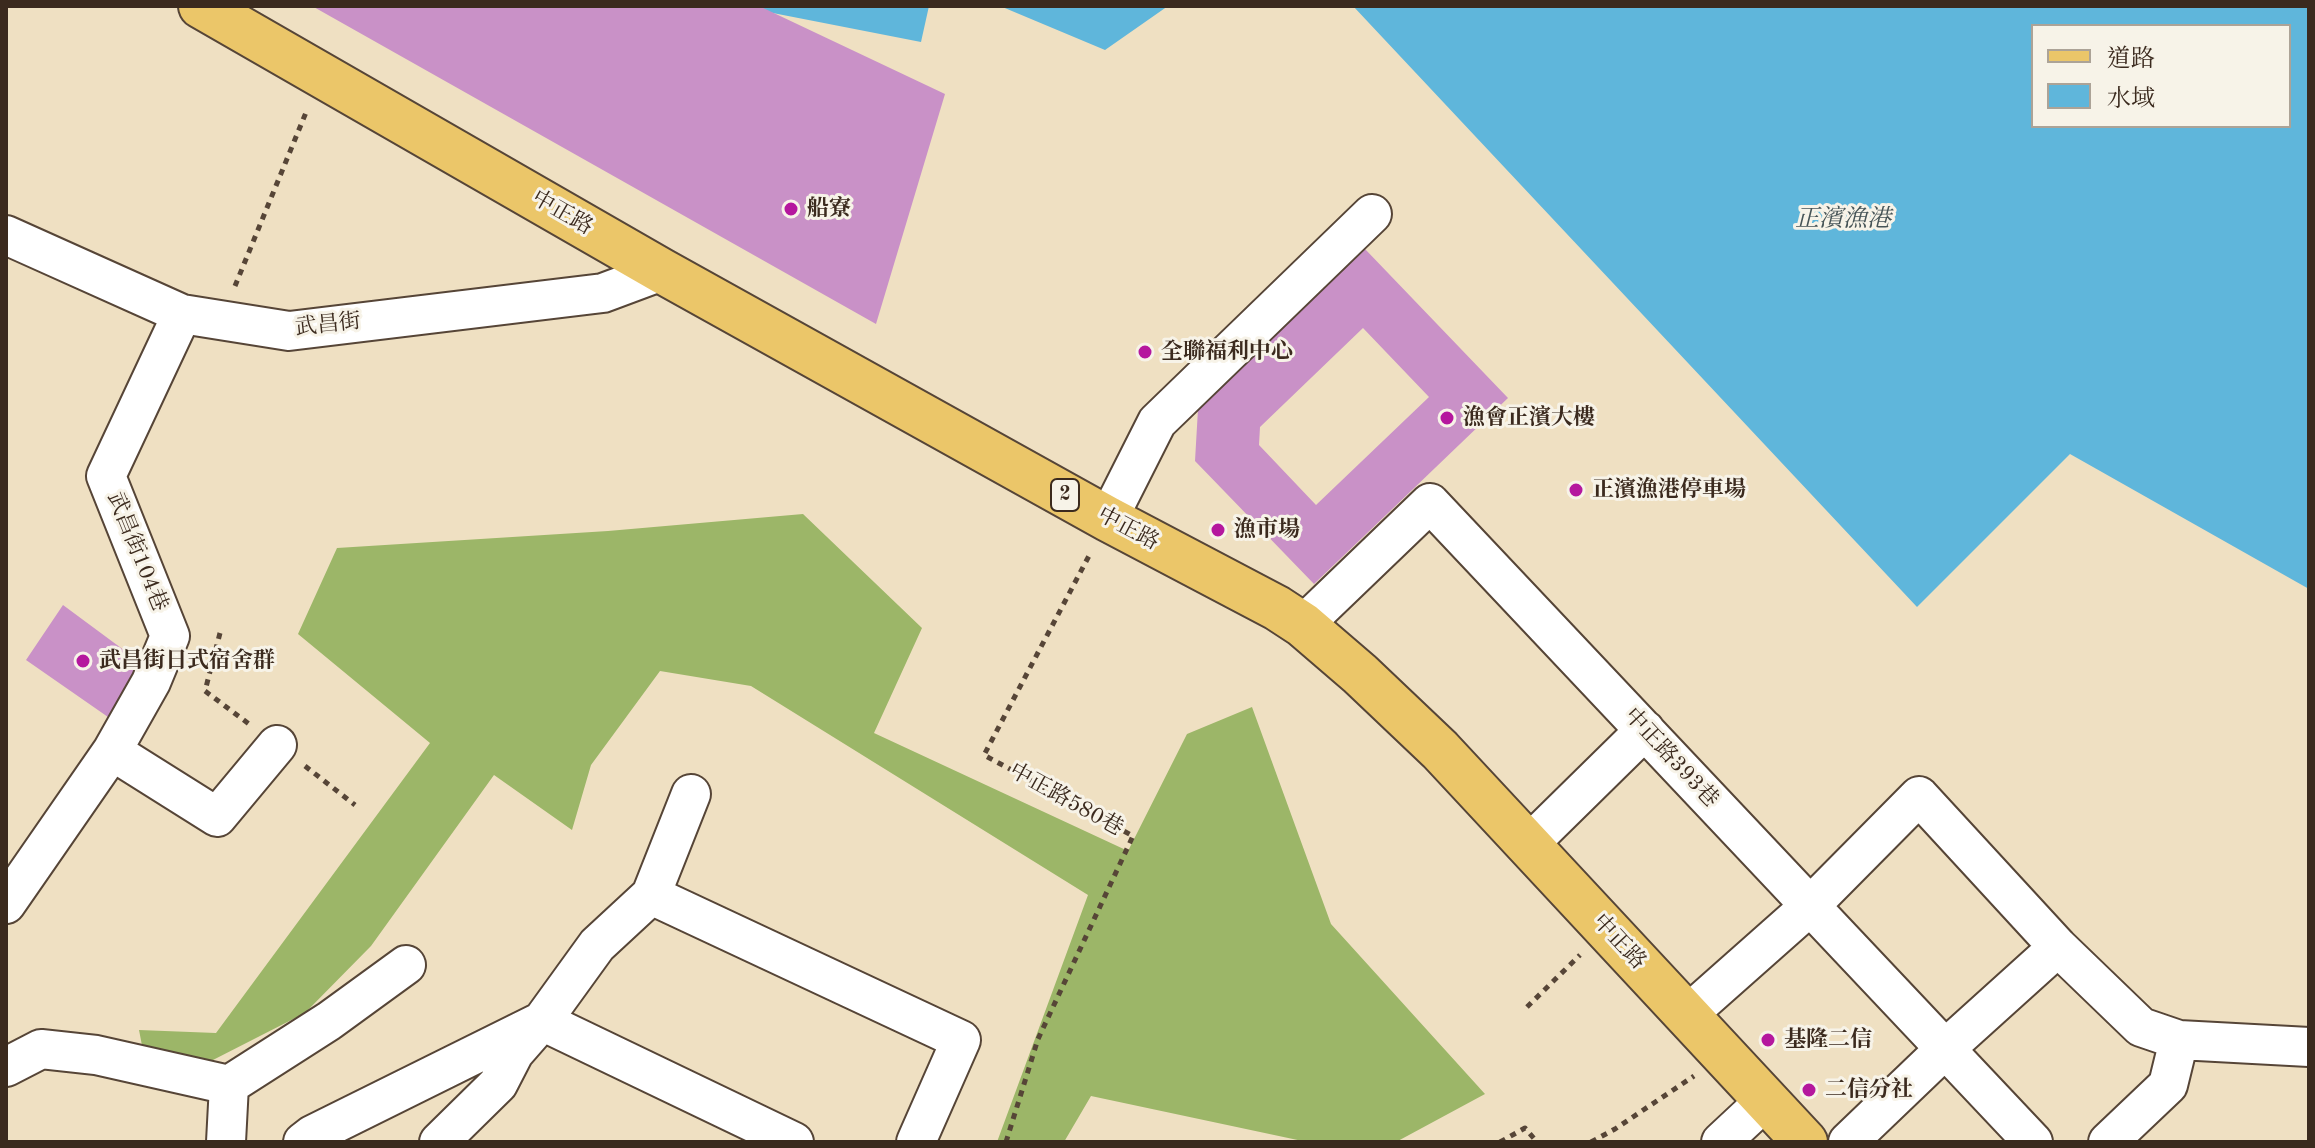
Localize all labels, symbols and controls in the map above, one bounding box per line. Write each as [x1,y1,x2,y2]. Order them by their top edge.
legend [2031,24,2291,128]
text: 道路 [2107,48,2155,72]
text: 水域 [2107,88,2155,112]
street label: 中正路 [527,185,597,241]
place label: 船寮 [807,196,851,222]
marker: 船寮 [782,200,800,218]
water label: 正濱漁港 [1795,206,1891,234]
street label: 武昌街 [294,308,362,342]
place label: 全聯福利中心 [1161,339,1293,365]
marker: 全聯福利中心 [1136,343,1154,361]
place label: 漁會正濱大樓 [1463,405,1595,431]
marker: 漁會正濱大樓 [1438,409,1456,427]
place label: 正濱漁港停車場 [1592,477,1746,503]
road number: 2 [1051,479,1079,511]
marker: 正濱漁港停車場 [1567,481,1585,499]
street label: 武昌街104巷 [101,489,173,615]
street label: 中正路 [1093,502,1163,556]
place label: 漁市場 [1234,517,1300,543]
marker: 漁市場 [1209,521,1227,539]
place label: 武昌街日式宿舍群 [99,648,275,674]
marker: 武昌街日式宿舍群 [74,652,92,670]
street label: 中正路393巷 [1618,703,1724,813]
street label: 中正路580巷 [1004,758,1128,842]
street label: 中正路 [1587,909,1651,975]
place label: 基隆二信 [1784,1027,1872,1053]
marker: 基隆二信 [1759,1031,1777,1049]
place label: 二信分社 [1825,1077,1913,1103]
marker: 二信分社 [1800,1081,1818,1099]

